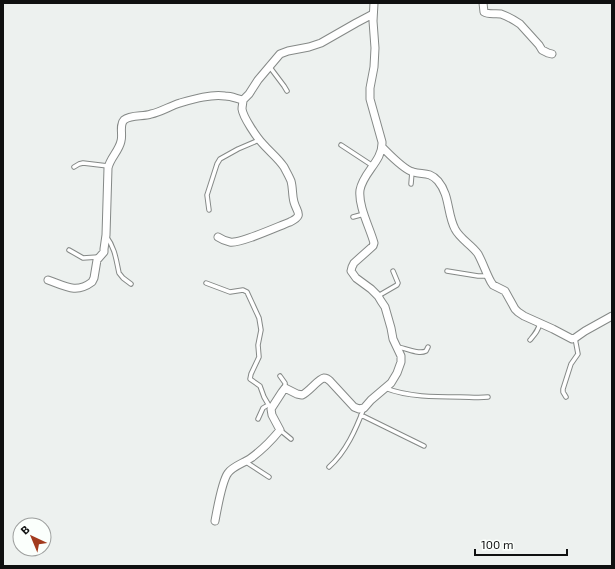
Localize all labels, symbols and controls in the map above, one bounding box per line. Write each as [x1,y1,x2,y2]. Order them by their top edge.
north arrow [12,517,52,557]
text: B [18,522,32,537]
scale bar [475,531,567,557]
text: 100 m [481,537,513,551]

